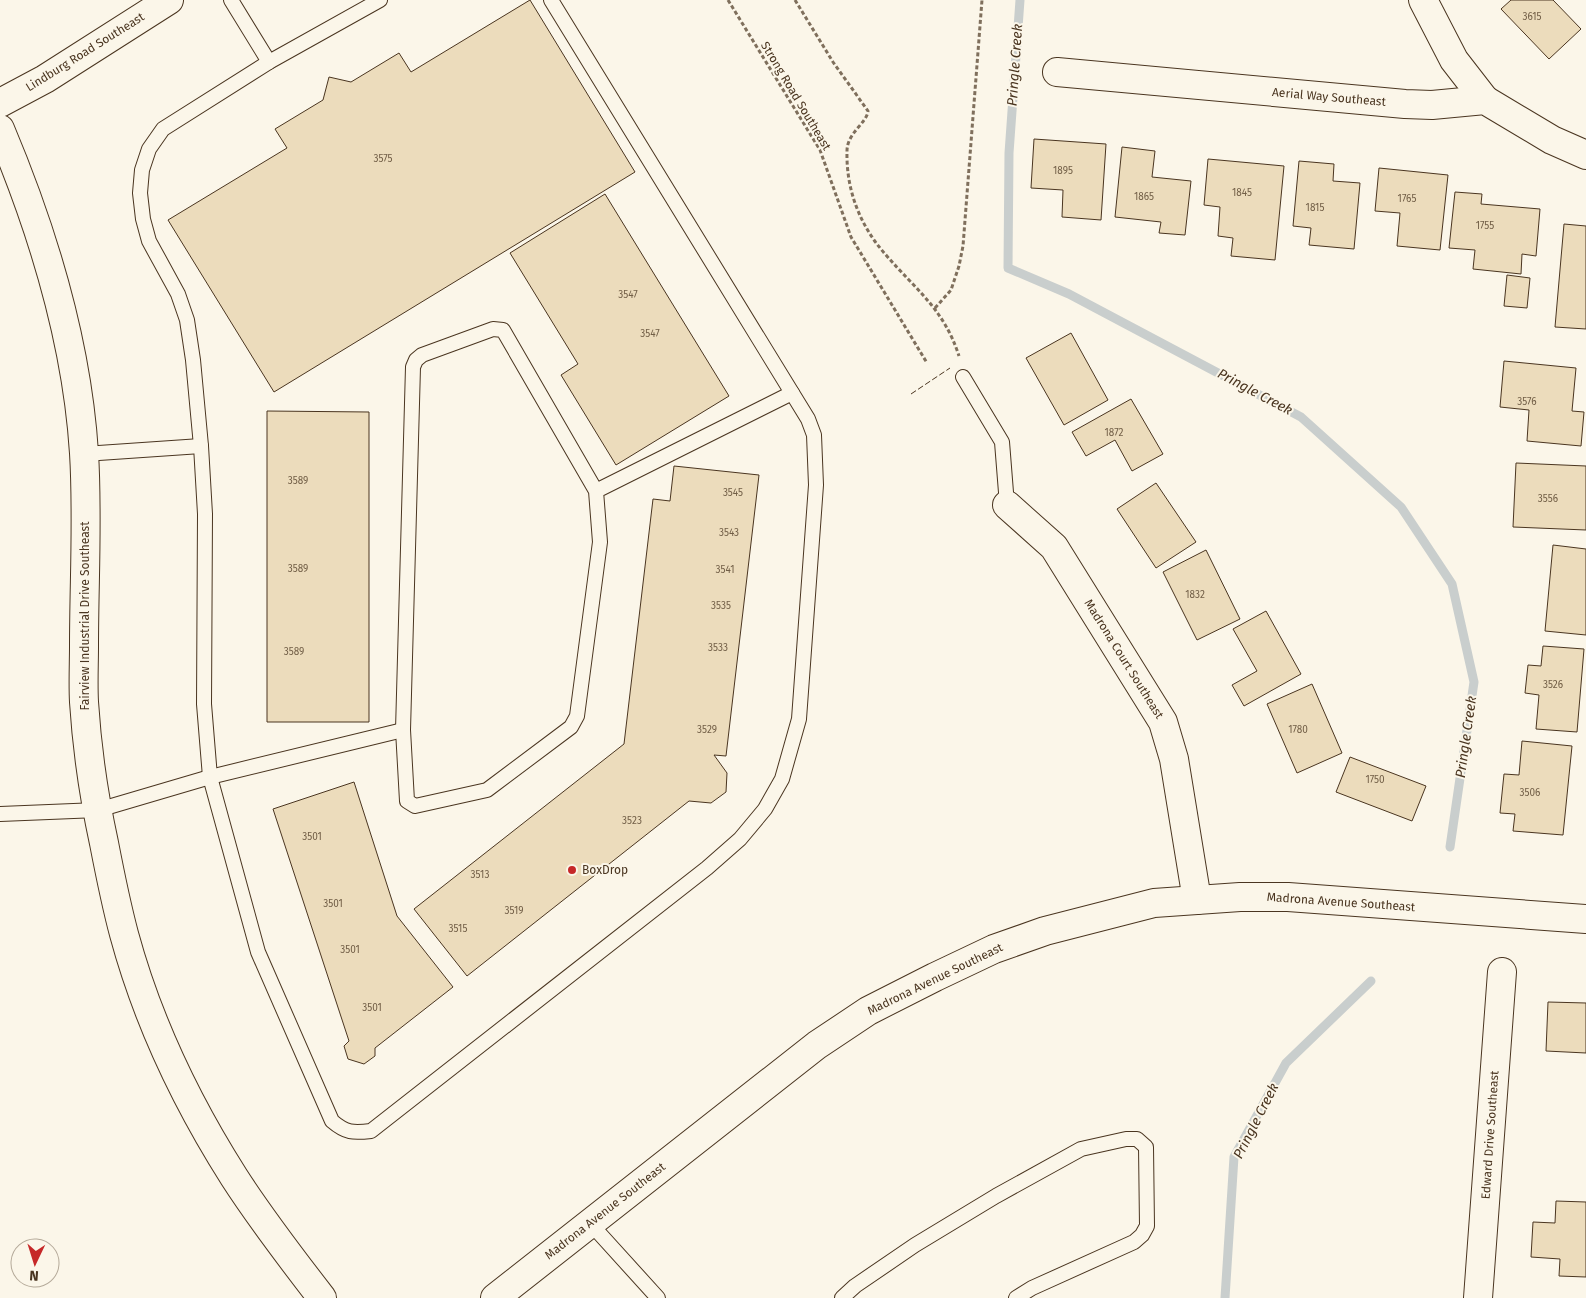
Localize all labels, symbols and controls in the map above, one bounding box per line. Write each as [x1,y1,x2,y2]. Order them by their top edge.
street label: Lindburg Road Southeast [23,9,147,94]
house number: 3615 [1522,11,1542,23]
water label: Pringle Creek [1004,23,1026,107]
street label: Strong Road Southeast [758,39,834,153]
street label: Aerial Way Southeast [1272,85,1387,109]
house number: 3575 [373,153,393,165]
house number: 1895 [1053,165,1073,177]
house number: 1845 [1232,187,1252,199]
house number: 1865 [1134,191,1154,203]
house number: 1765 [1398,193,1416,205]
house number: 1815 [1306,202,1324,214]
house number: 1755 [1476,220,1494,232]
house number: 3547 [618,289,638,301]
house number: 3547 [640,328,660,340]
water label: Pringle Creek [1215,365,1296,419]
house number: 3576 [1517,396,1537,408]
house number: 1872 [1105,427,1124,439]
house number: 3589 [288,475,308,487]
house number: 3545 [723,487,743,499]
house number: 3556 [1538,493,1558,505]
street label: Fairview Industrial Drive Southeast [78,521,92,711]
house number: 3543 [719,527,739,539]
house number: 3589 [288,563,308,575]
house number: 3541 [715,564,735,576]
house number: 1832 [1185,589,1205,601]
street label: Madrona Court Southeast [1081,597,1167,722]
house number: 3535 [711,600,731,612]
house number: 3533 [708,642,728,654]
house number: 3589 [284,646,304,658]
house number: 3526 [1543,679,1563,691]
water label: Pringle Creek [1452,695,1480,779]
house number: 3529 [697,724,717,736]
house number: 1780 [1288,724,1308,736]
house number: 1750 [1365,774,1385,786]
house number: 3506 [1520,787,1540,799]
house number: 3523 [622,815,642,827]
house number: 3501 [302,831,322,843]
place label: BoxDrop [582,863,628,877]
marker: BoxDrop [566,864,578,876]
house number: 3513 [471,869,489,881]
street label: Madrona Avenue Southeast [1266,890,1416,914]
house number: 3501 [323,898,343,910]
house number: 3519 [504,905,524,917]
house number: 3515 [449,923,467,935]
street label: Madrona Avenue Southeast [865,940,1006,1018]
house number: 3501 [340,944,360,956]
house number: 3501 [362,1002,382,1014]
street label: Edward Drive Southeast [1479,1070,1502,1200]
water label: Pringle Creek [1230,1080,1282,1162]
street label: Madrona Avenue Southeast [542,1159,668,1262]
north arrow [10,1238,60,1288]
text: N [29,1267,39,1284]

